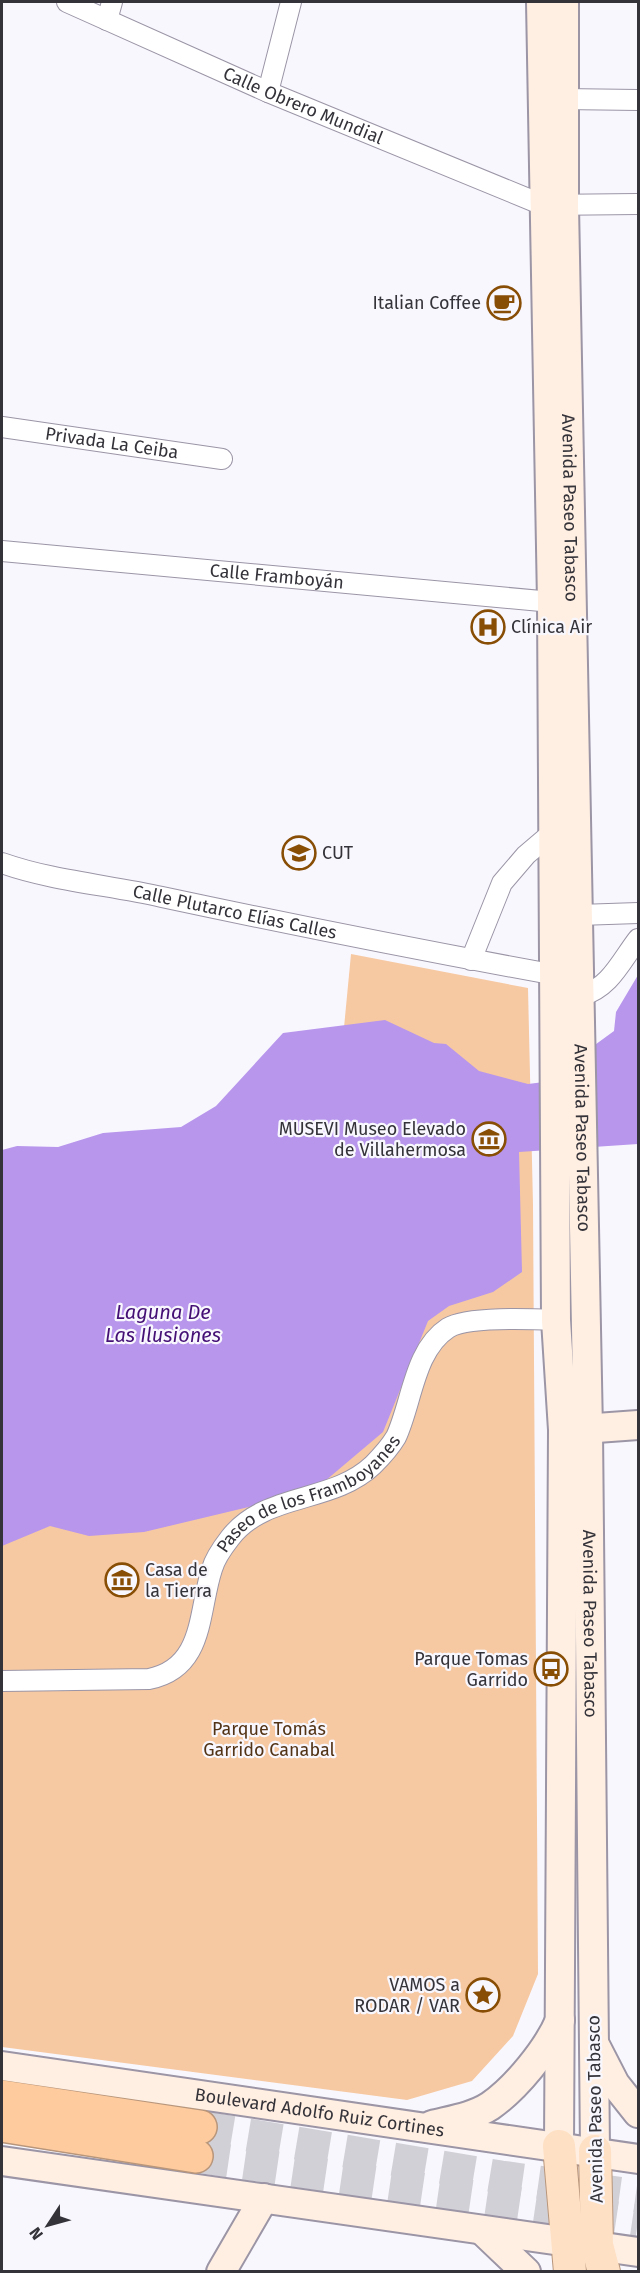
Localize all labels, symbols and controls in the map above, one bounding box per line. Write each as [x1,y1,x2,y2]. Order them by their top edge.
street label: Calle Obrero Mundial [220,62,386,149]
cafe icon: Italian Coffee [486,285,522,321]
place label: Italian Coffee [373,292,481,314]
street label: Avenida Paseo Tabasco [557,414,583,602]
street label: Privada La Ceiba [44,422,180,464]
street label: Calle Framboyán [209,559,345,594]
hospital icon: Clínica Air [470,609,506,645]
place label: Clínica Air [511,616,592,638]
school or university icon: CUT [281,835,317,871]
place label: CUT [322,842,354,864]
street label: Calle Plutarco Elías Calles [131,880,339,944]
street label: Avenida Paseo Tabasco [569,1044,595,1232]
place label: MUSEVI Museo Elevado de Villahermosa [279,1118,466,1161]
museum icon: MUSEVI Museo Elevado de Villahermosa [471,1121,507,1157]
water label: Laguna De Las Ilusiones [105,1300,221,1347]
street label: Paseo de los Framboyanes [212,1431,405,1557]
street label: Avenida Paseo Tabasco [578,1530,602,1718]
place label: Casa de la Tierra [145,1559,212,1602]
museum icon: Casa de la Tierra [104,1562,140,1598]
place label: Parque Tomas Garrido [414,1648,528,1691]
bus stop icon: Parque Tomas Garrido [533,1651,569,1687]
park label: Parque Tomás Garrido Canabal [203,1718,335,1761]
place label: VAMOS a RODAR / VAR [354,1974,460,2017]
place icon: VAMOS a RODAR / VAR [465,1977,501,2013]
street label: Avenida Paseo Tabasco [582,2015,608,2203]
street label: Boulevard Adolfo Ruiz Cortines [193,2083,446,2142]
north arrow [18,2195,78,2255]
text: N [25,2224,47,2243]

